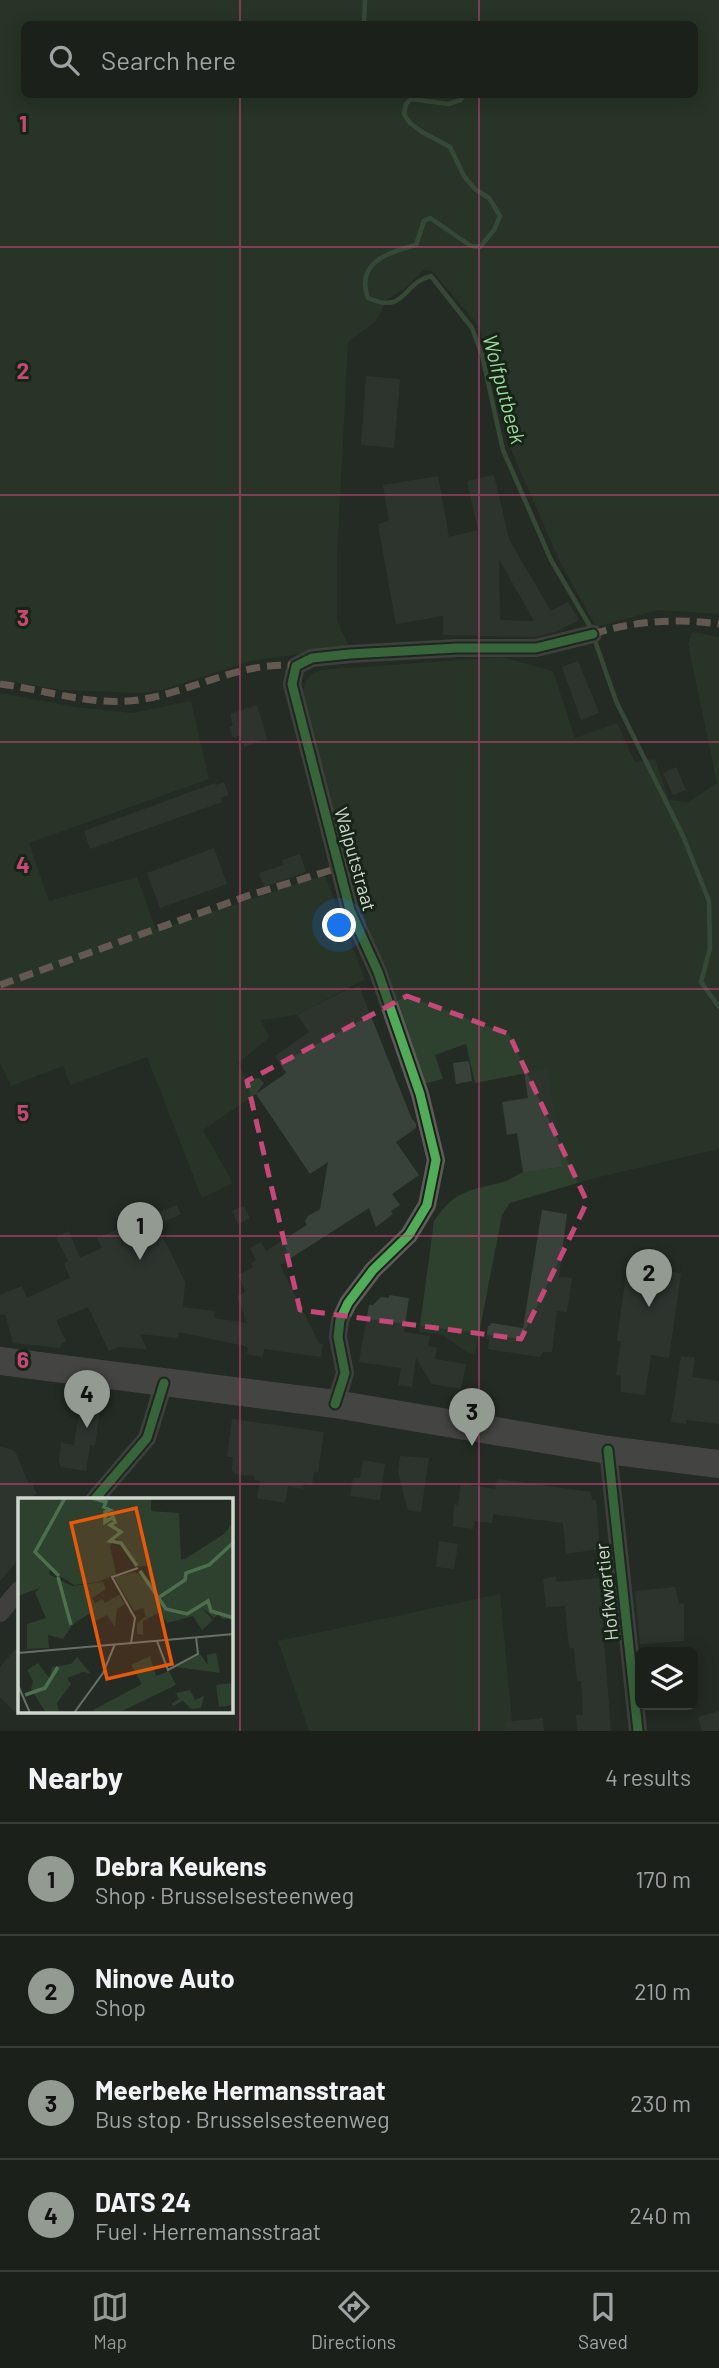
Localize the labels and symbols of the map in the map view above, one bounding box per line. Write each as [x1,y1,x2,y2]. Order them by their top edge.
text: 1 [19,109,27,137]
water label: Wolfputbeek [478,331,532,447]
text: 2 [17,356,29,384]
text: 3 [17,603,29,631]
street label: Walputstraat [330,805,382,913]
text: 4 [16,850,30,878]
your location [322,908,356,942]
text: 5 [17,1098,29,1126]
pin: 1 [117,1202,163,1260]
pin: 2 [626,1249,672,1307]
text: 6 [17,1345,29,1373]
pin: 4 [64,1370,110,1428]
pin: 3 [449,1388,495,1446]
inset map [18,1498,233,1714]
street label: Hofkwartier [589,1542,623,1642]

